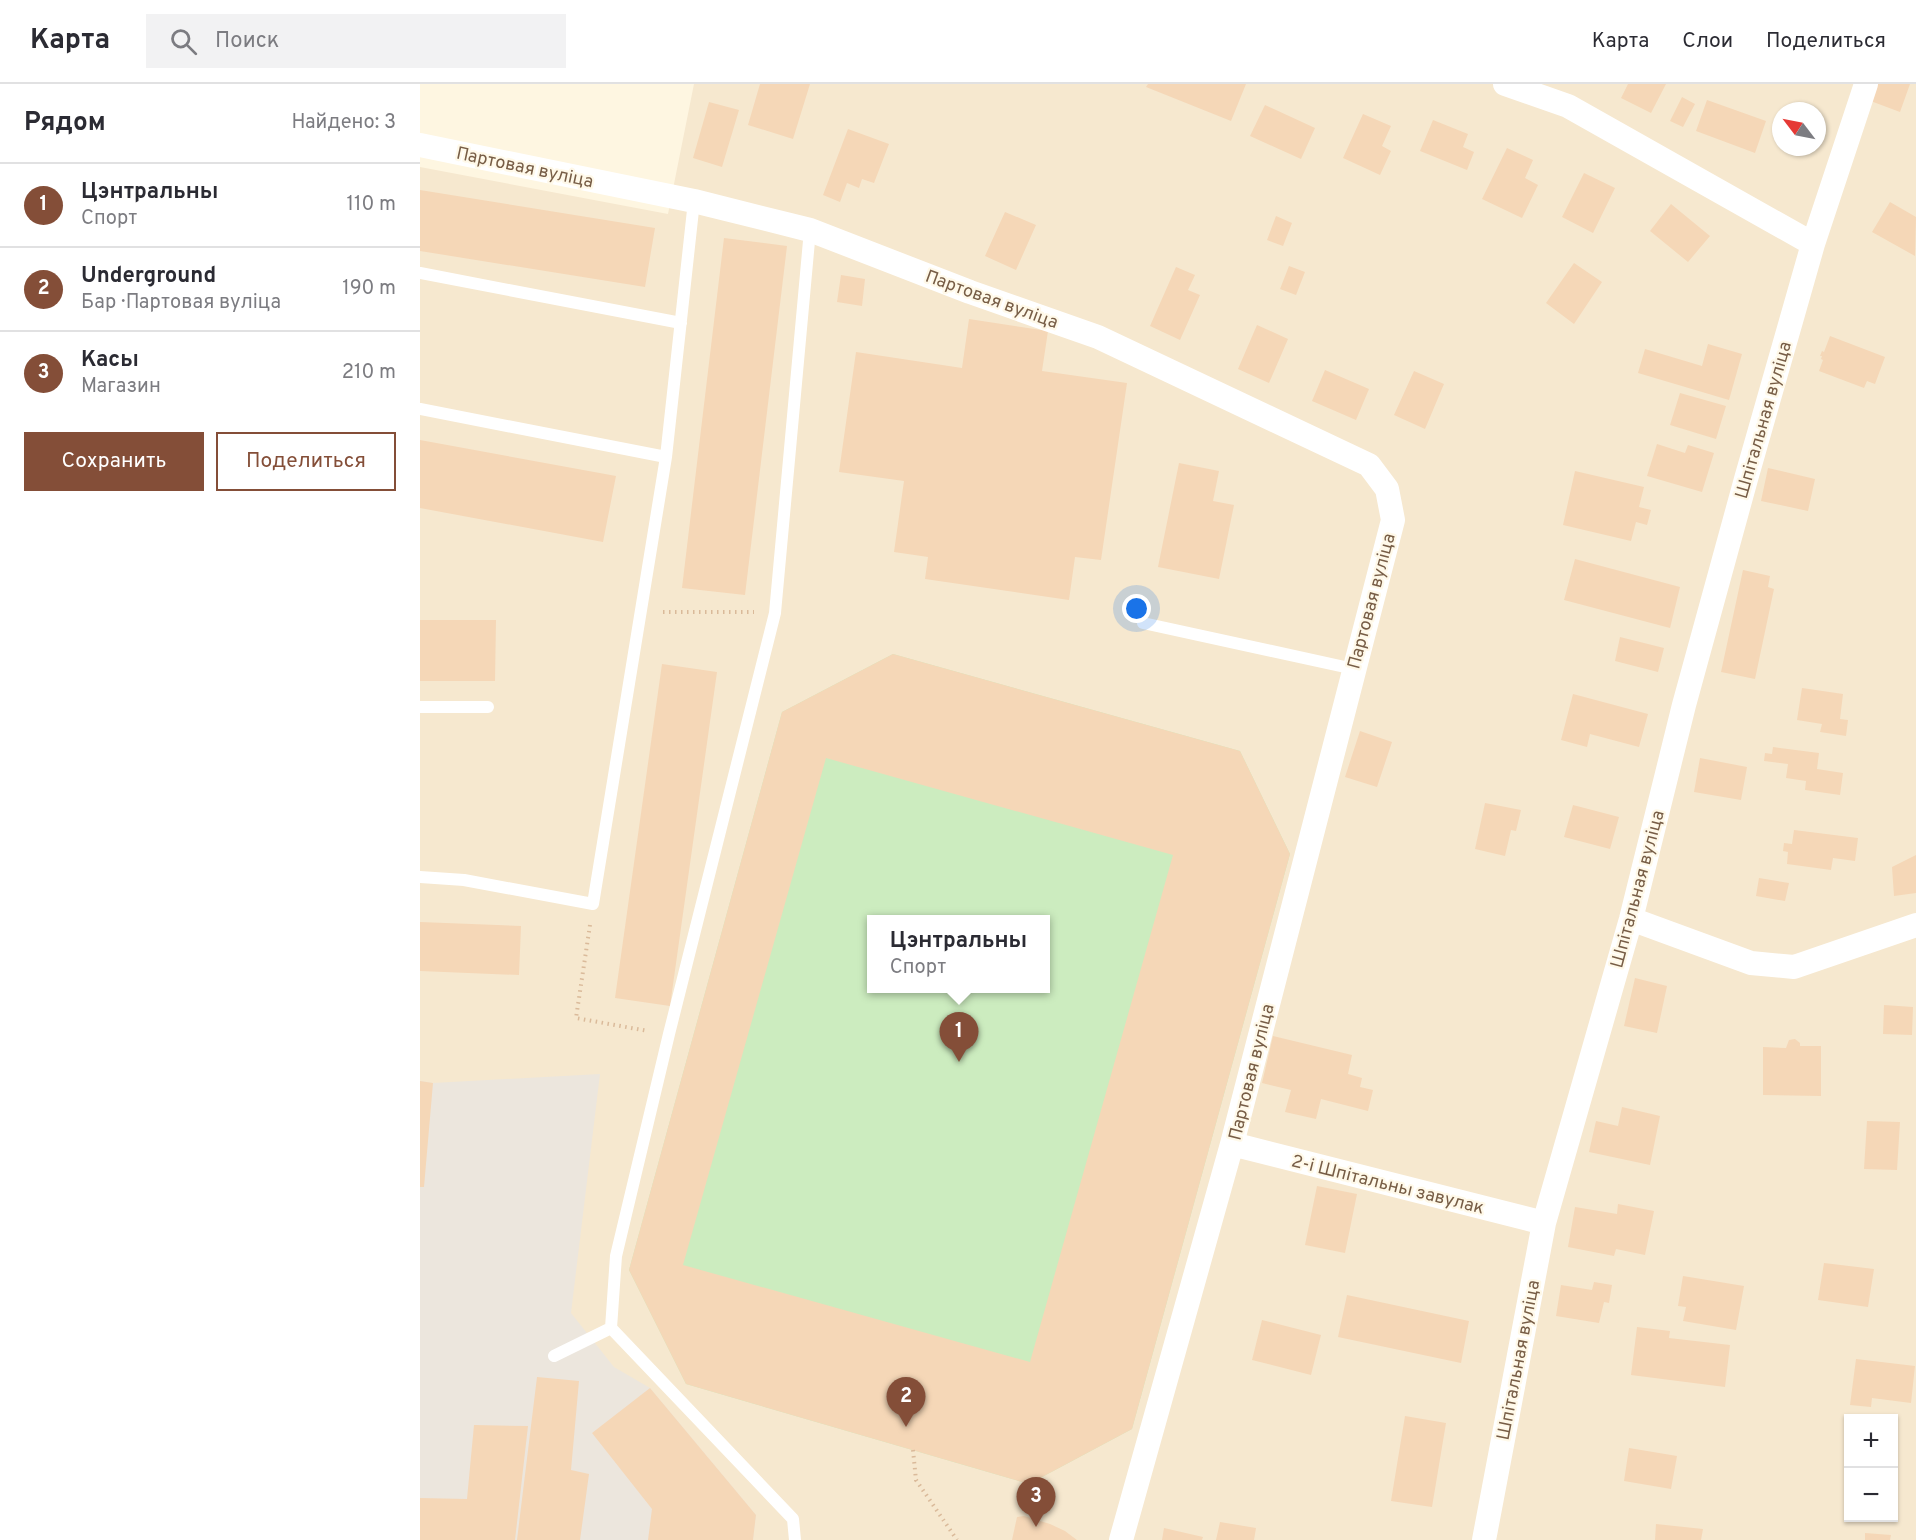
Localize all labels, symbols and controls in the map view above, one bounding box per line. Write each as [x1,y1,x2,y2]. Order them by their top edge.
search box [146,14,566,68]
text: Карта [30,23,110,59]
icon: search [167,25,200,58]
text: Поиск [215,28,279,55]
text: Карта [1592,28,1649,55]
text: Слои [1682,28,1733,55]
text: Поделиться [1766,28,1886,55]
north arrow [1772,102,1826,156]
text: Рядом [24,107,106,140]
text: Найдено: 3 [292,110,396,136]
street label: Партовая вуліца [454,143,595,194]
text: Цэнтральны [81,179,218,206]
text: 1 [40,192,48,218]
text: 110 m [347,192,396,218]
text: Спорт [81,206,137,232]
text: Underground [81,263,216,290]
street label: Партовая вуліца [922,266,1061,335]
text: 2 [37,276,50,302]
text: 190 m [342,276,396,302]
text: Бар · Партовая вуліца [81,290,281,316]
street label: Шпітальная вуліца [1731,339,1798,502]
text: Касы [81,347,139,374]
text: 3 [38,360,50,386]
text: 210 m [342,360,396,386]
text: Магазин [81,374,161,400]
button: Сохранить [24,432,204,491]
button: Поделиться [216,432,396,491]
street label: Партовая вуліца [1343,531,1402,672]
your location [1122,594,1151,623]
street label: Шпітальная вуліца [1606,808,1671,971]
popup [867,915,1050,993]
text: Цэнтральны [890,928,1027,955]
text: Спорт [890,955,946,981]
street label: Партовая вуліца [1224,1002,1281,1143]
pin: 1 [940,1012,978,1062]
street label: 2-і Шпітальны завулак [1289,1150,1486,1221]
street label: Шпітальная вуліца [1493,1278,1546,1442]
pin: 2 [886,1378,926,1427]
map controls [1844,1414,1898,1522]
button: + [1844,1414,1898,1468]
button: − [1844,1468,1898,1522]
pin: 3 [1016,1478,1056,1527]

